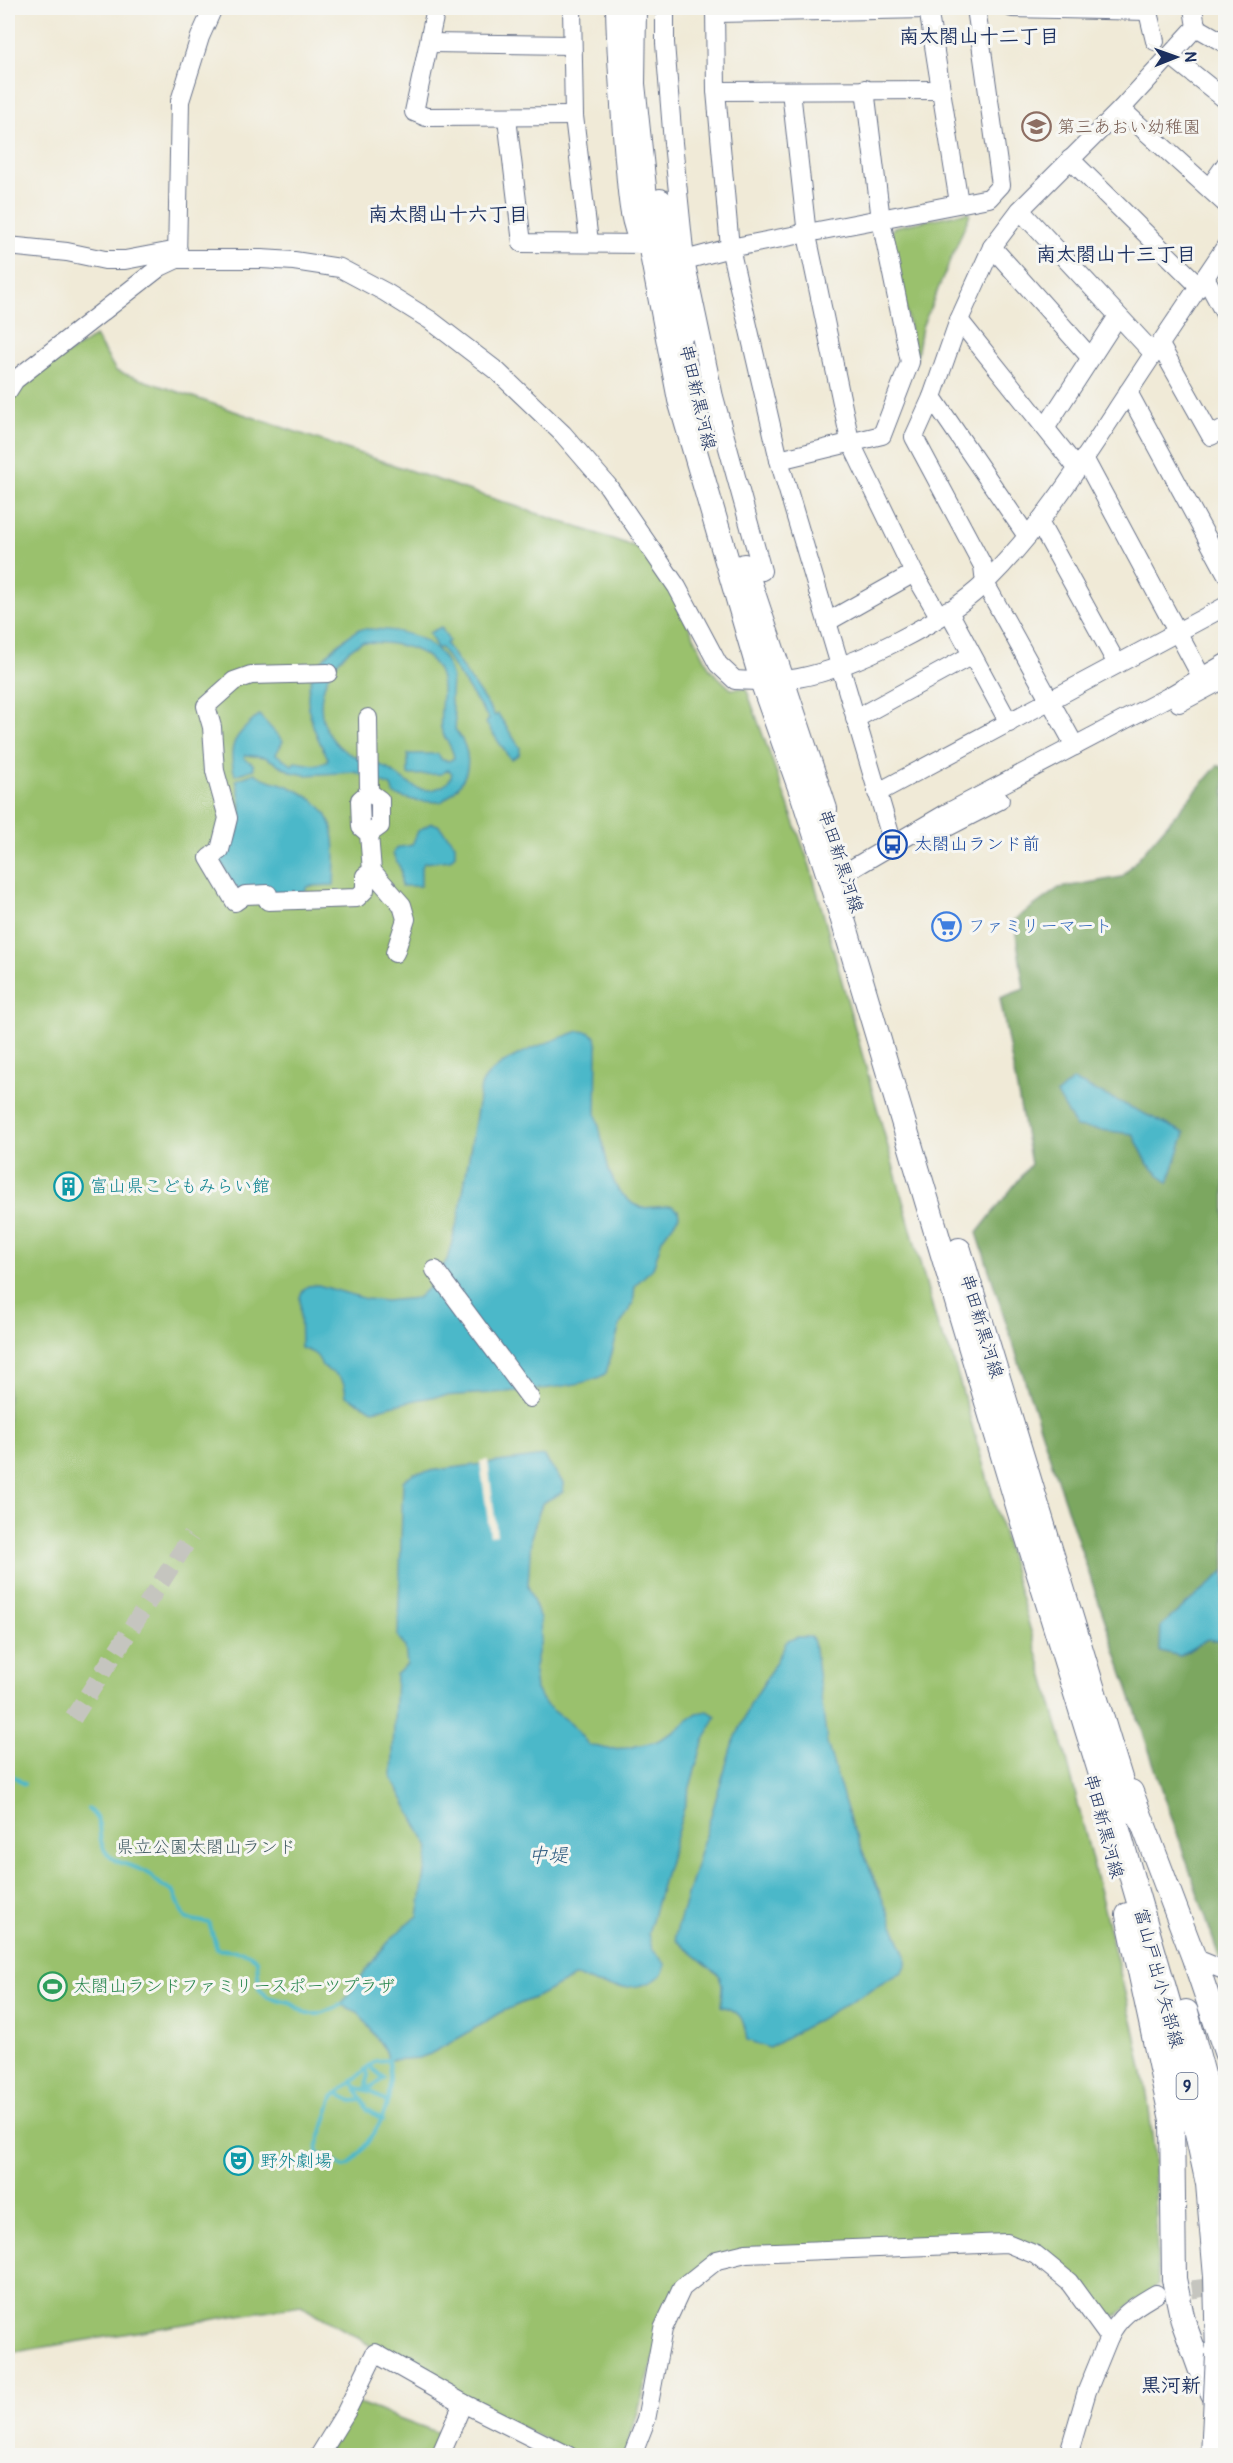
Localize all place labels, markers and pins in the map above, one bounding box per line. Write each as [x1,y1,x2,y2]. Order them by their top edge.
school or university icon: 第三あおい幼稚園 [1020,111,1052,143]
place label: 第三あおい幼稚園 [1057,116,1201,139]
bus stop icon: 太閤山ランド前 [877,828,909,860]
place label: 太閤山ランド前 [914,833,1040,856]
supermarket icon: ファミリーマート [931,910,963,942]
place label: ファミリーマート [968,915,1112,938]
building icon: 富山県こどもみらい館 [53,1170,85,1202]
place label: 富山県こどもみらい館 [90,1175,270,1198]
sports icon: 太閤山ランドファミリースポーツプラザ [36,1970,68,2002]
place label: 太閤山ランドファミリースポーツプラザ [73,1975,396,1998]
theatre icon: 野外劇場 [223,2145,255,2177]
place label: 野外劇場 [260,2150,332,2173]

